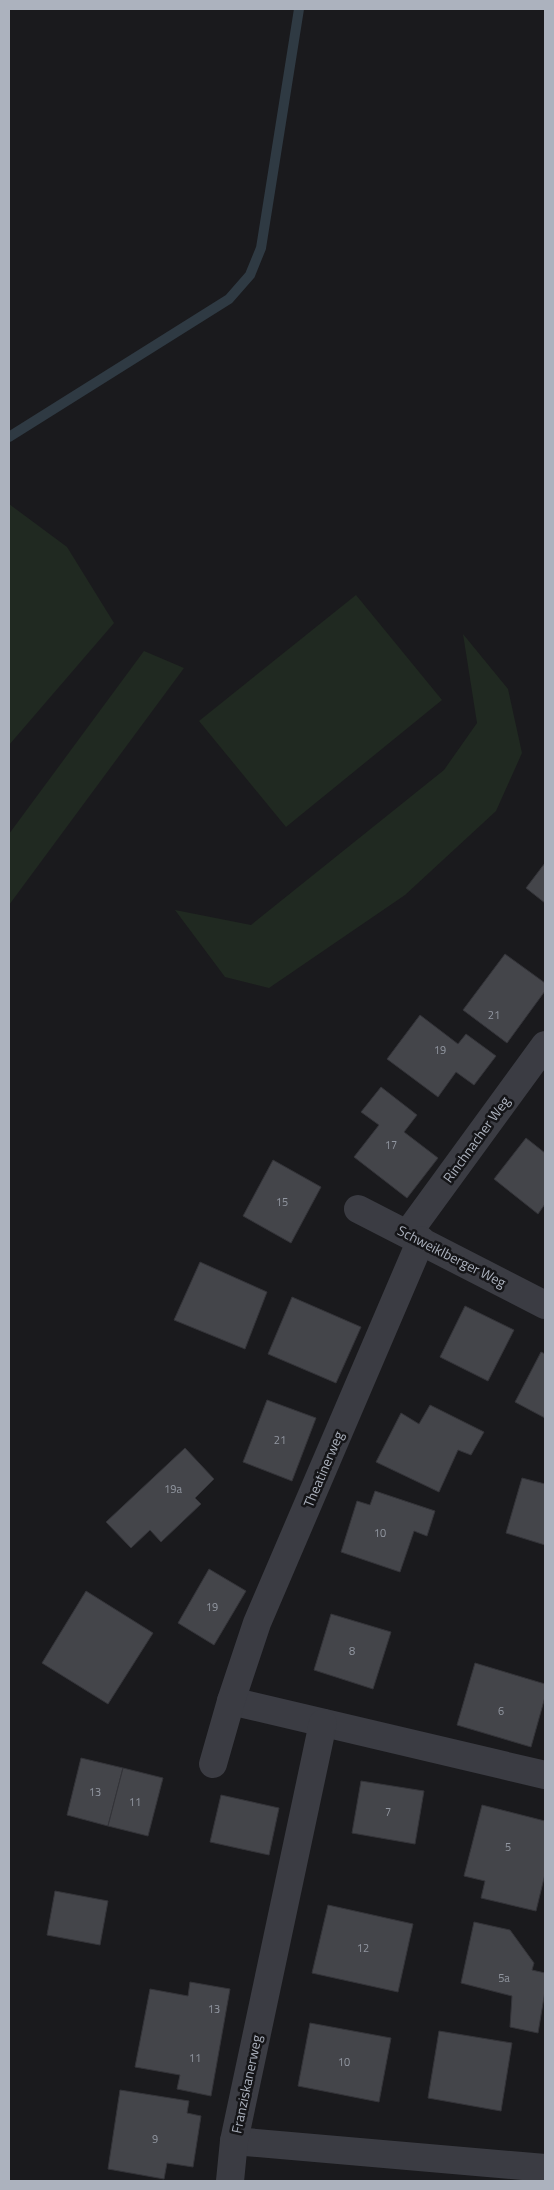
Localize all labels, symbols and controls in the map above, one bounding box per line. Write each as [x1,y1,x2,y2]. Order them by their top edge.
house number: 21 [488,1007,500,1023]
house number: 19 [434,1042,446,1058]
street label: Rinchnacher Weg [437,1091,515,1187]
house number: 17 [385,1137,397,1153]
house number: 15 [276,1194,288,1210]
street label: Schweiklberger Weg [394,1220,510,1292]
street label: Theatinerweg [297,1428,349,1510]
house number: 21 [274,1432,286,1448]
house number: 19a [164,1481,182,1497]
house number: 10 [374,1525,386,1541]
house number: 19 [206,1599,218,1615]
house number: 8 [349,1643,355,1659]
house number: 6 [498,1703,504,1719]
house number: 13 [89,1784,101,1800]
house number: 11 [129,1794,141,1810]
house number: 7 [385,1804,391,1820]
house number: 5 [505,1839,511,1855]
house number: 12 [357,1940,369,1956]
house number: 5a [498,1970,510,1986]
house number: 13 [208,2001,220,2017]
street label: Franziskanerweg [225,2033,267,2135]
house number: 11 [189,2050,201,2066]
house number: 10 [338,2054,350,2070]
house number: 9 [152,2131,158,2147]

